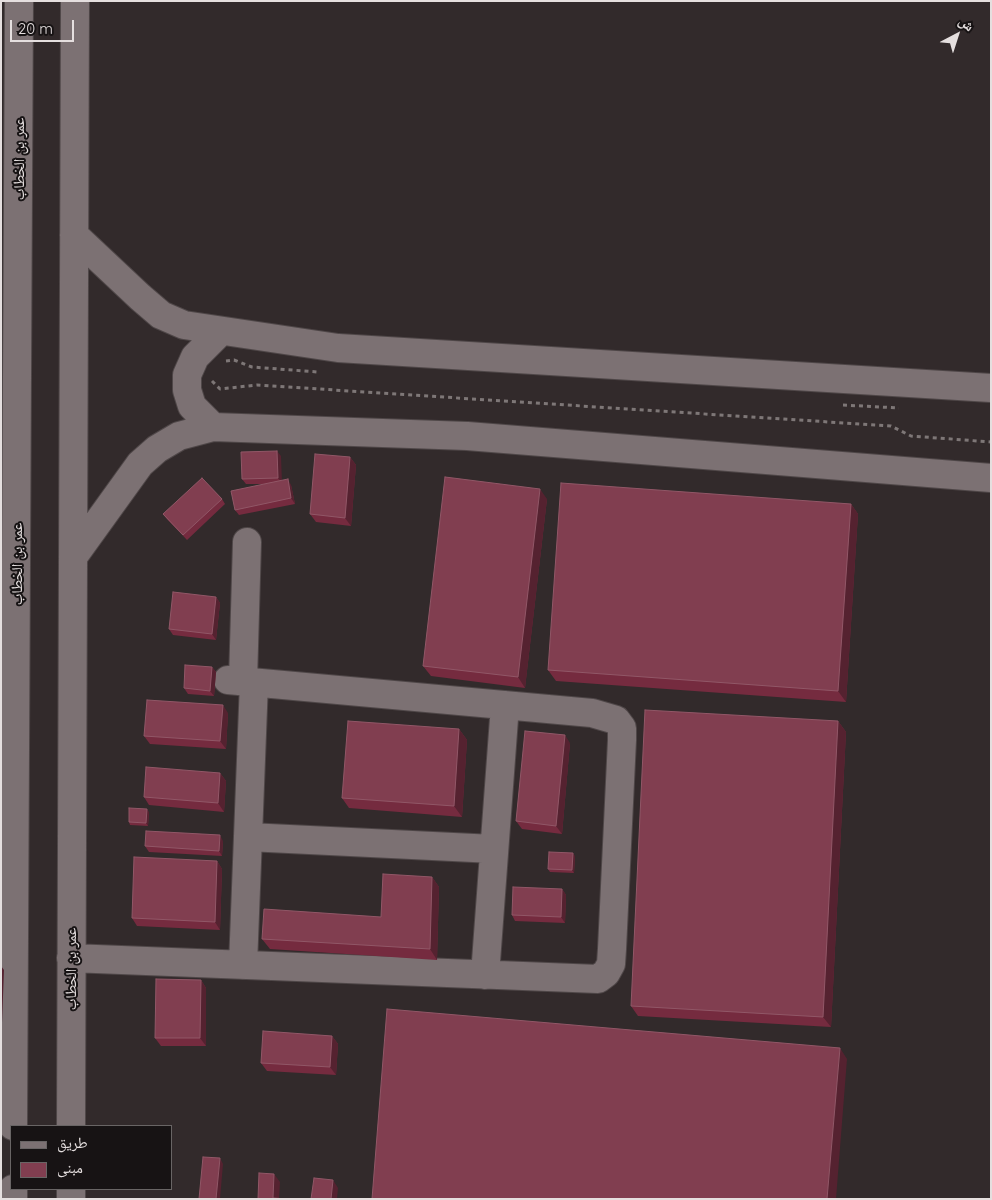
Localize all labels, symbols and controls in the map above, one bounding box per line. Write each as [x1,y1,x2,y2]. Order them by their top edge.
scale bar [12,10,76,42]
north arrow [932,10,982,60]
text: ش [955,12,978,35]
text: 20 m [18,19,53,38]
street label: عمر بن الخطاب [10,118,28,200]
street label: عمر بن الخطاب [8,523,26,605]
street label: عمر بن الخطاب [62,928,80,1010]
legend [10,1125,172,1190]
text: طريق [57,1133,88,1152]
text: مبنى [57,1158,83,1177]

